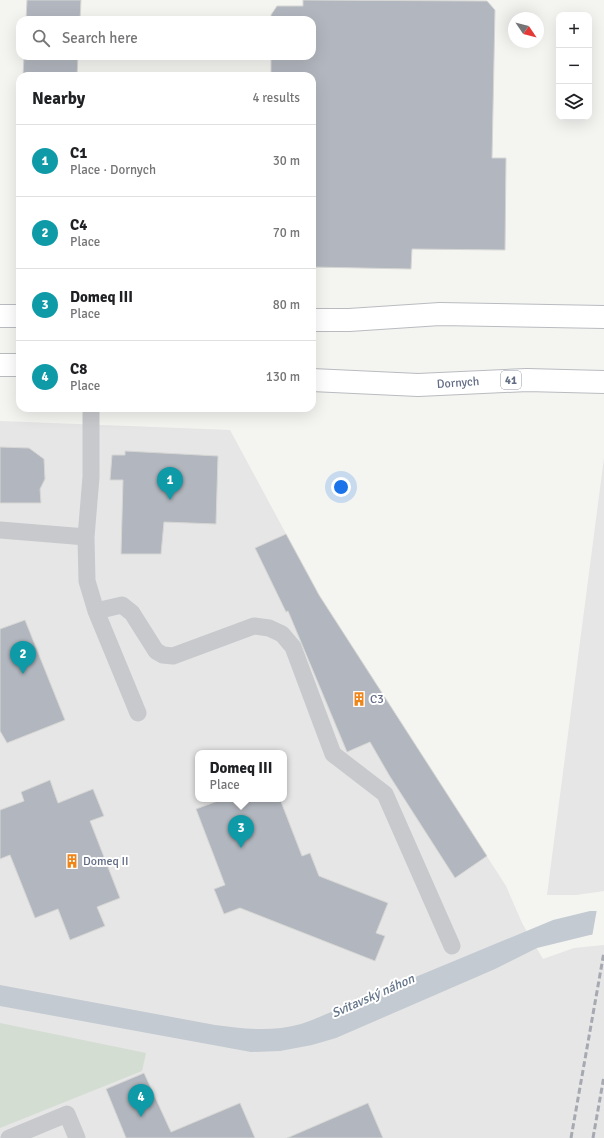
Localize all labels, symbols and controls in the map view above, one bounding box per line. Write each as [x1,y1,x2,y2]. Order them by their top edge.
north arrow [508,12,544,48]
map controls [556,12,592,120]
button: + [556,12,592,48]
search box [16,16,316,60]
icon: search [30,27,52,49]
text: Search here [62,29,138,47]
button: − [556,48,592,84]
button: layers [556,84,592,120]
text: Nearby [32,88,85,109]
text: 4 results [252,90,300,106]
text: C1 [70,144,87,162]
text: 1 [41,153,49,169]
text: 30 m [273,153,300,169]
text: Place · Dornych [70,162,156,178]
text: C4 [70,216,87,234]
text: 2 [41,225,49,241]
text: 70 m [273,225,300,241]
text: Place [70,234,100,250]
text: Domeq III [70,288,133,306]
text: 3 [41,297,49,313]
text: 80 m [273,297,300,313]
text: Place [70,306,100,322]
text: C8 [70,360,87,378]
text: 4 [41,369,49,385]
text: 130 m [266,369,300,385]
road number: 41 [501,371,521,389]
street label: Dornych [436,374,480,392]
text: Place [70,378,100,394]
pin: 1 [157,467,183,500]
your location [331,477,351,497]
pin: 2 [10,641,36,674]
building icon: C3 [351,691,367,707]
place label: C3 [370,692,384,707]
popup [195,750,287,802]
text: Domeq III [210,759,272,777]
text: Place [210,777,240,793]
pin: 3 [228,815,254,848]
building icon: Domeq II [64,853,80,869]
place label: Domeq II [83,854,129,869]
water label: Svitavský náhon [329,970,418,1021]
pin: 4 [128,1084,154,1117]

